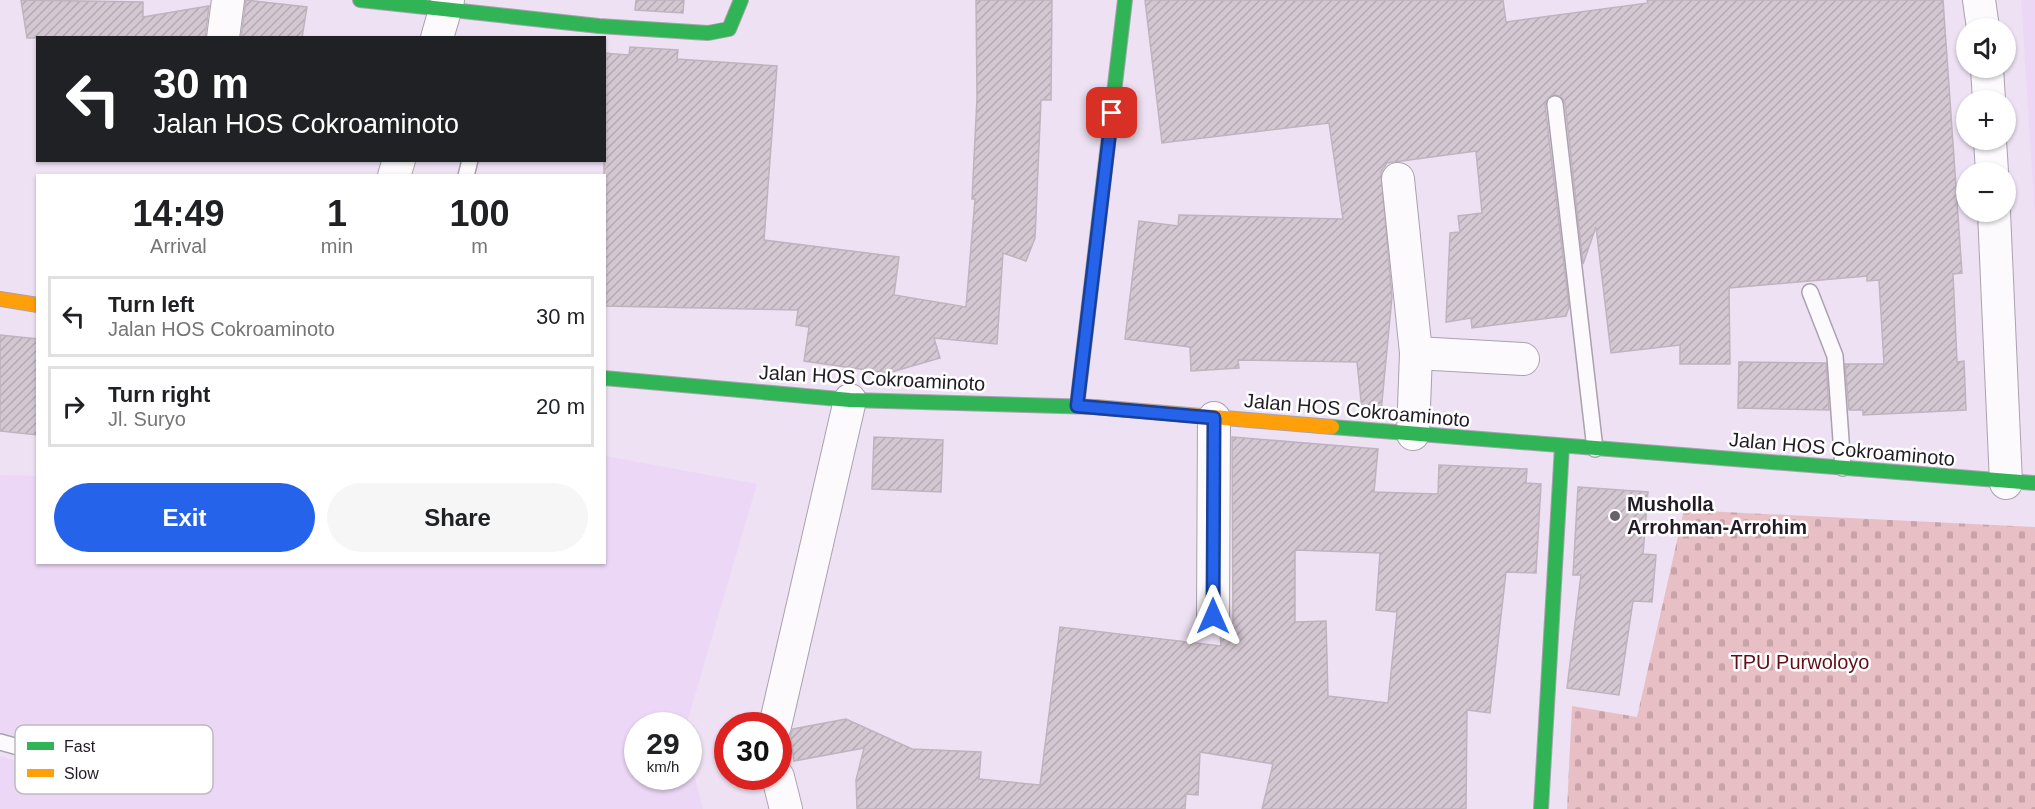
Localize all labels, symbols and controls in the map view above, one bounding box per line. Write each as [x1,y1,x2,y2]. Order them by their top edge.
map controls [1956,18,2016,222]
button: sound [1956,18,2016,78]
icon: left [54,60,132,138]
text: 30 m [153,60,249,107]
pin [1086,87,1137,138]
button: + [1956,90,2016,150]
icon: arrive [1095,96,1128,129]
text: Jalan HOS Cokroaminoto [153,109,459,139]
button: − [1956,162,2016,222]
text: 14:49 [132,193,224,234]
text: 1 [327,193,347,234]
text: 100 [449,193,510,234]
text: Arrival [150,235,207,257]
text: min [321,235,353,257]
text: m [471,235,488,257]
text: Turn left [108,292,194,317]
icon: left [57,300,90,333]
text: 30 m [536,304,585,329]
text: Jalan HOS Cokroaminoto [108,318,335,340]
street label: Jalan HOS Cokroaminoto [758,361,986,395]
text: Turn right [108,382,210,407]
street label: Jalan HOS Cokroaminoto [1243,389,1471,431]
icon: right [57,390,90,423]
text: 20 m [536,394,585,419]
text: Jl. Suryo [108,408,186,430]
street label: Jalan HOS Cokroaminoto [1728,428,1956,470]
button: Exit [54,483,315,552]
button: Share [327,483,588,552]
place label: Musholla Arrohman-Arrohim [1627,493,1807,538]
marker: Musholla Arrohman-Arrohim [1608,509,1622,523]
position arrow [1181,584,1245,648]
park label: TPU Purwoloyo [1731,651,1869,673]
speed limit sign: 30 [714,712,792,790]
legend [15,725,213,794]
text: 29 [646,727,680,760]
text: Fast [64,738,96,755]
text: km/h [647,758,679,775]
text: Slow [64,765,99,782]

